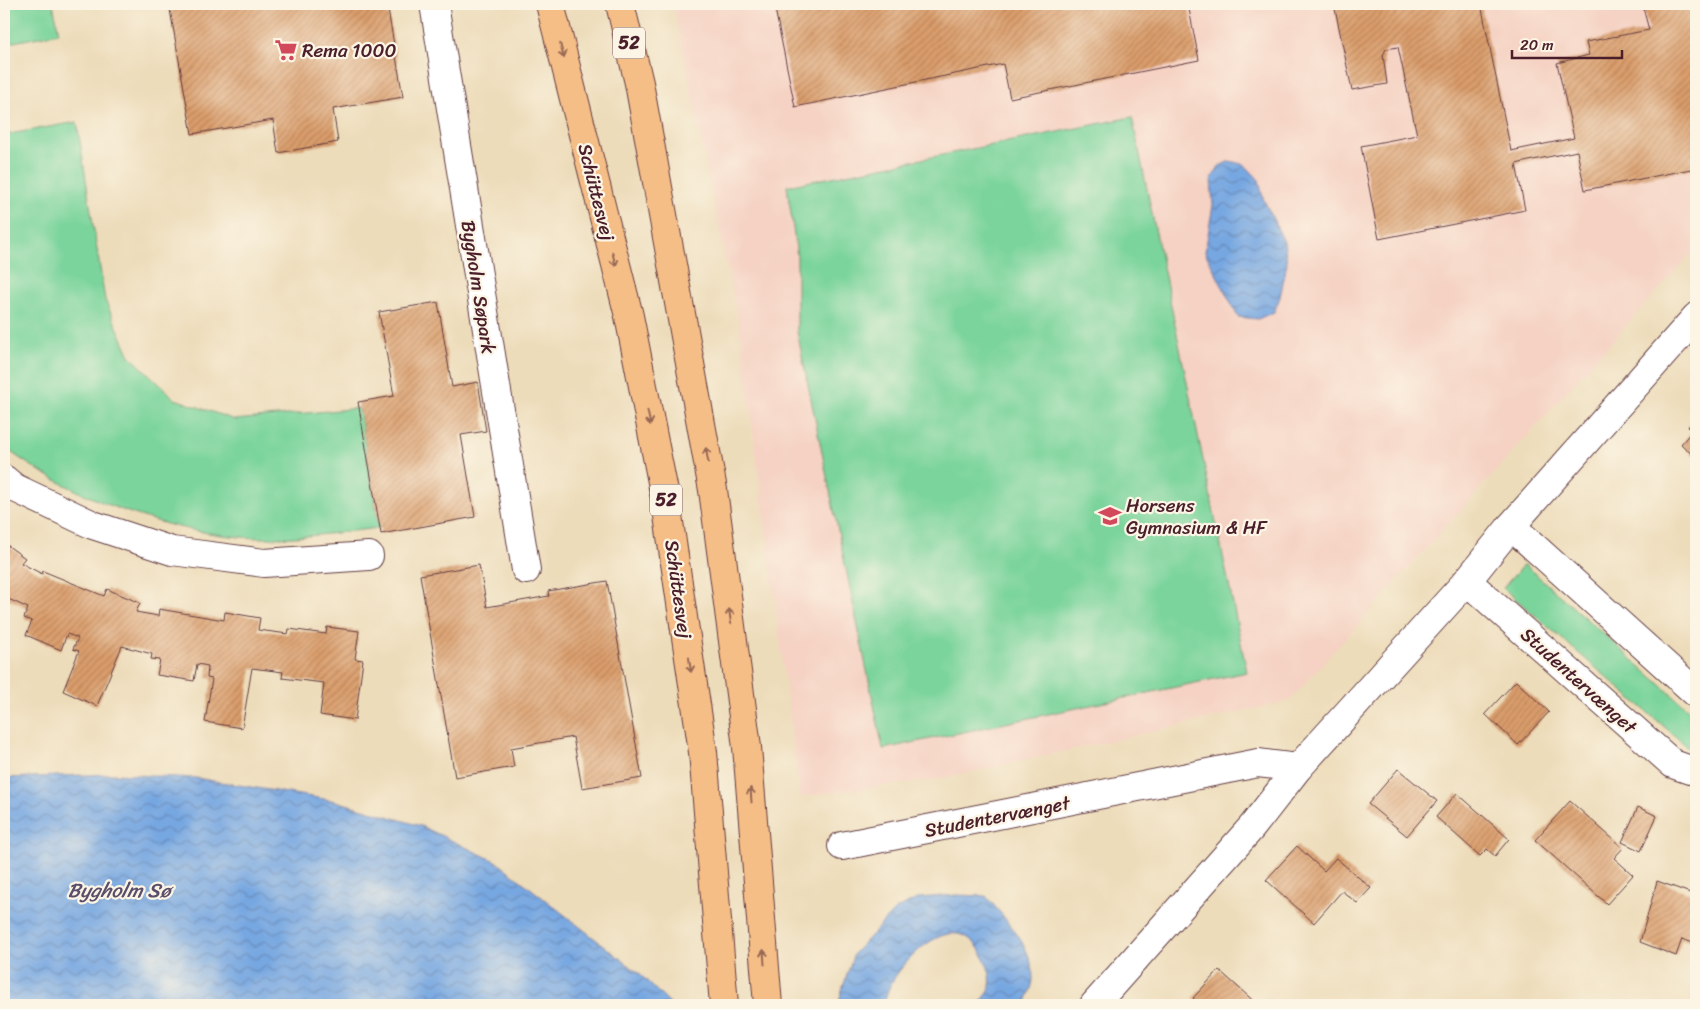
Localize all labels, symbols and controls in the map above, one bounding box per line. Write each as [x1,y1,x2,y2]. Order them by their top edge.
road number: 52 [613,28,645,58]
scale bar [1512,28,1622,60]
text: 20 m [1520,32,1554,58]
place label: Rema 1000 [302,34,397,67]
supermarket icon: Rema 1000 [273,37,299,63]
one-way arrow [558,43,567,59]
street label: Schüttesvej [568,140,625,245]
street label: Bygholm Søpark [452,218,505,356]
one-way arrow [610,251,620,267]
one-way arrow [645,410,655,426]
one-way arrow [701,448,711,464]
road number: 52 [650,484,682,516]
place label: Horsens Gymnasium & HF [1126,489,1268,544]
school or university icon: Horsens Gymnasium & HF [1097,503,1123,529]
street label: Schüttesvej [655,537,702,641]
one-way arrow [725,608,735,624]
street label: Studentervænget [1513,619,1645,743]
one-way arrow [686,656,696,672]
street label: Studentervænget [922,786,1074,847]
one-way arrow [746,787,756,803]
water label: Bygholm Sø [68,873,174,908]
one-way arrow [759,949,768,965]

